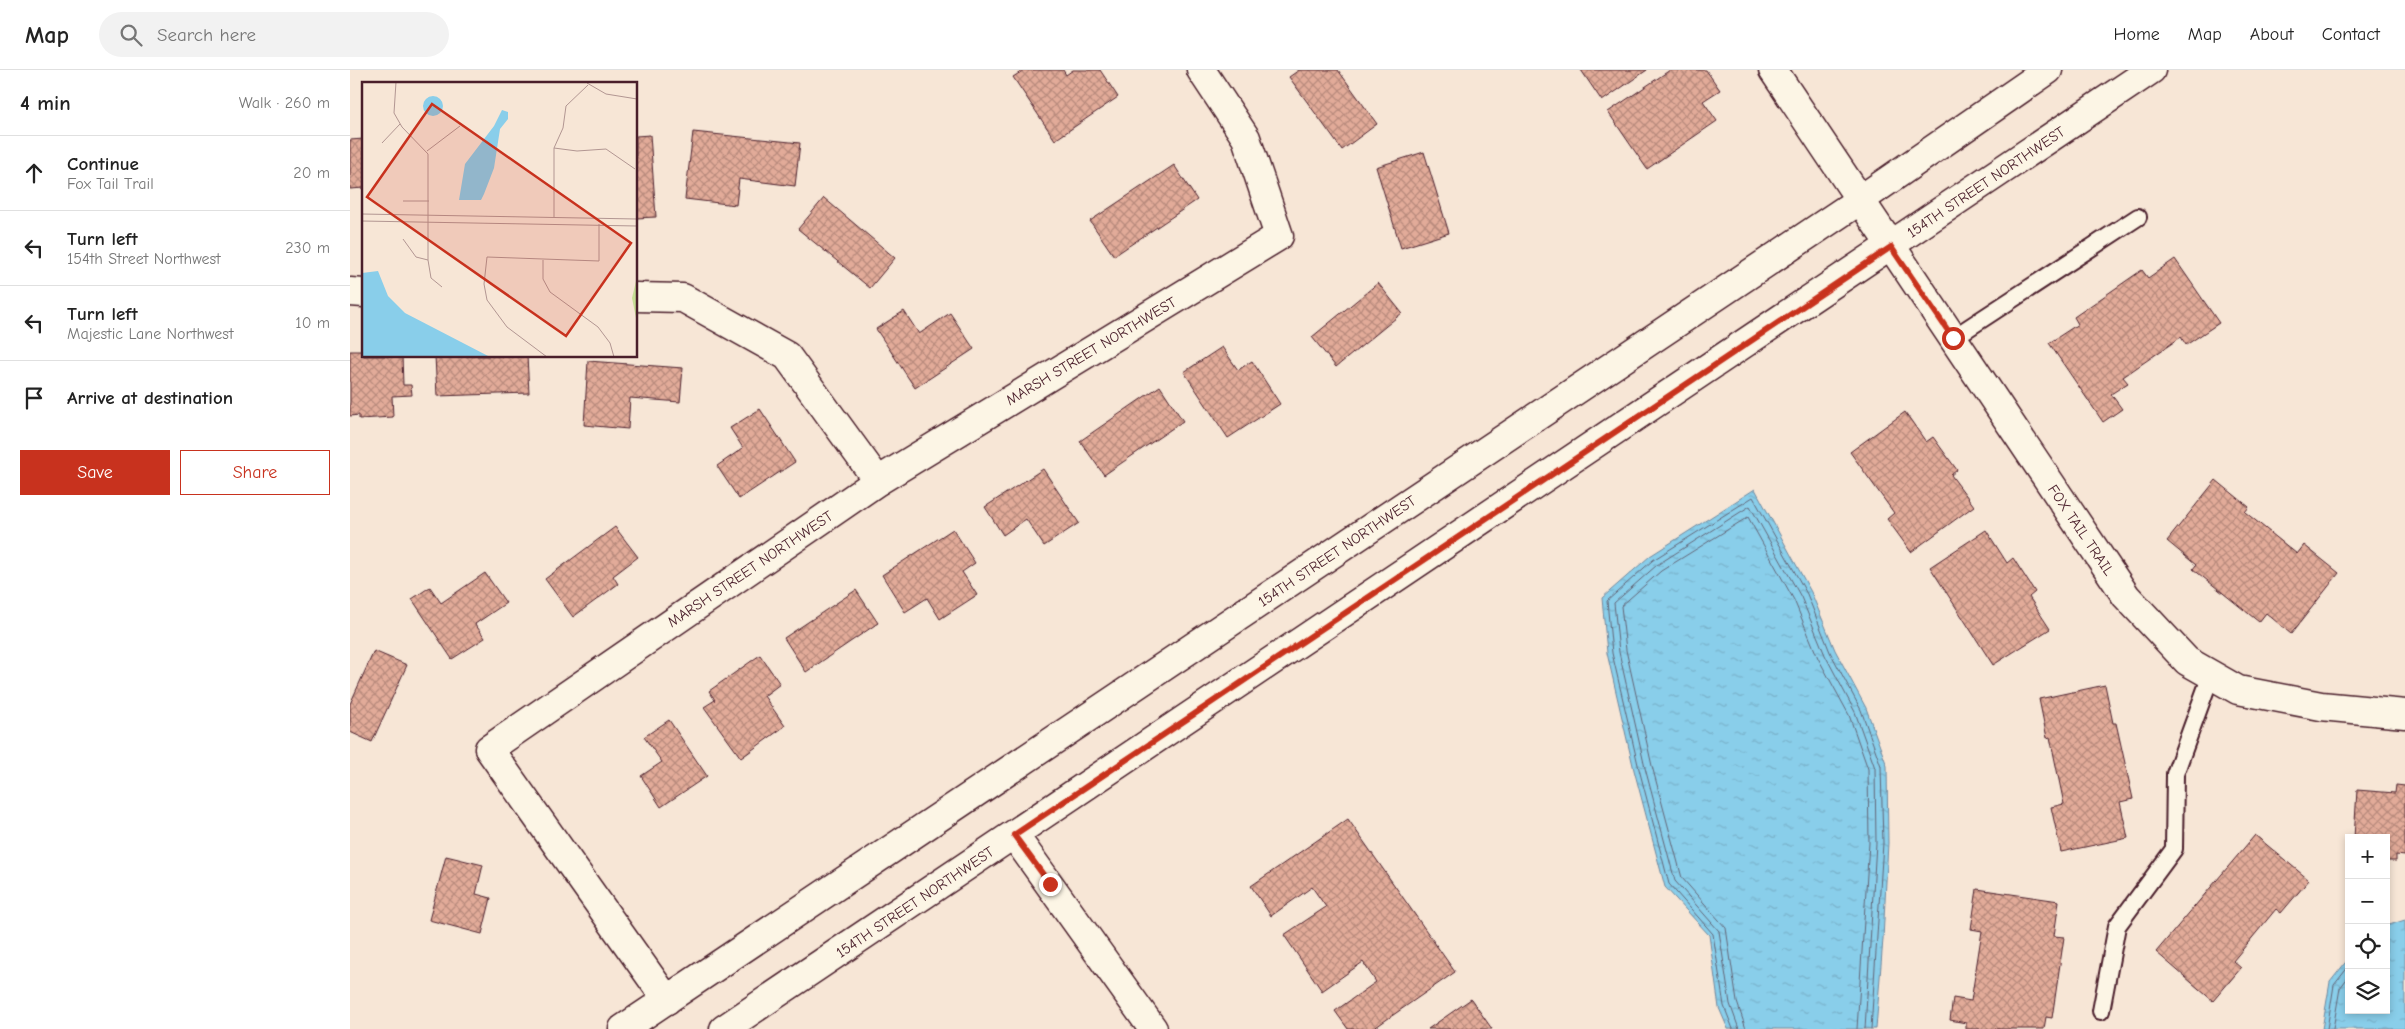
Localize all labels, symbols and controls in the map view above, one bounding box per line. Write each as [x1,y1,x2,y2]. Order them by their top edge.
search box [99,12,449,57]
text: Map [25,21,69,49]
icon: search [117,21,145,49]
text: Search here [157,24,256,46]
text: Home [2113,24,2160,45]
text: Map [2188,24,2222,45]
text: About [2250,24,2294,45]
text: Contact [2322,24,2380,45]
inset map [362,82,638,358]
text: 4 min [20,91,71,115]
text: Walk · 260 m [239,94,330,112]
street label: 154TH STREET NORTHWEST [1904,122,2068,242]
text: Continue [67,153,139,175]
icon: ahead [20,159,48,187]
text: 20 m [293,164,330,182]
text: Fox Tail Trail [67,175,154,193]
text: Turn left [67,228,138,250]
icon: left [20,234,48,262]
text: 230 m [285,239,330,257]
text: 154th Street Northwest [67,250,221,268]
street label: MARSH STREET NORTHWEST [1003,293,1180,409]
text: Turn left [67,303,138,325]
icon: left [20,309,48,337]
text: 10 m [295,314,330,332]
text: Majestic Lane Northwest [67,325,234,343]
route start [1942,327,1965,350]
icon: arrive [20,384,48,412]
text: Arrive at destination [67,387,233,409]
button: Save [20,450,170,495]
button: Share [180,450,330,495]
street label: FOX TAIL TRAIL [2044,481,2118,579]
street label: 154TH STREET NORTHWEST [1255,491,1419,611]
street label: MARSH STREET NORTHWEST [664,507,836,631]
map controls [2345,834,2390,1014]
button: + [2345,834,2390,879]
street label: 154TH STREET NORTHWEST [833,842,997,962]
route end [1039,873,1062,896]
button: − [2345,879,2390,924]
button: locate [2345,924,2390,969]
button: layers [2345,969,2390,1014]

